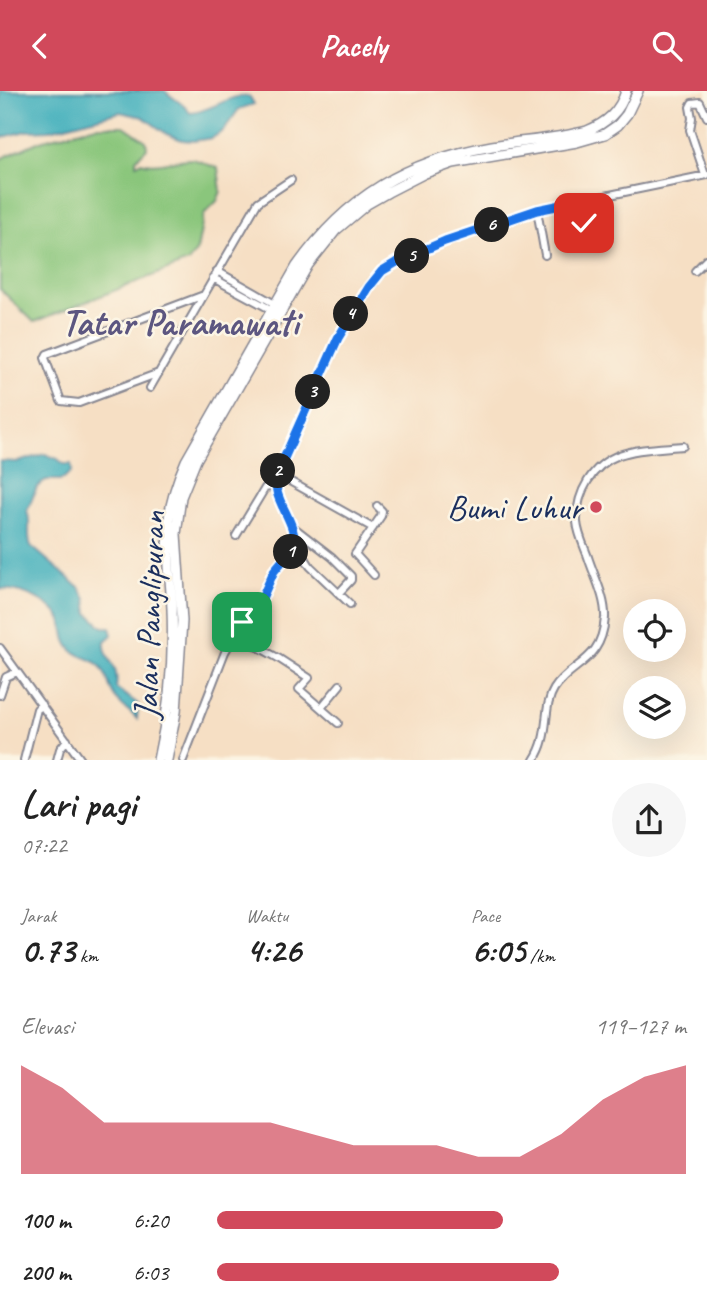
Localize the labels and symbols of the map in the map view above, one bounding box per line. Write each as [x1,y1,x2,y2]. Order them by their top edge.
pin [554,193,614,253]
pin: 6 [475,207,510,243]
pin: 5 [394,239,430,273]
pin: 4 [334,297,368,332]
district label: Tatar Paramawati [61,299,303,346]
pin: 3 [296,375,330,409]
pin: 2 [260,453,296,489]
place label: Bumi Luhur [447,485,584,530]
marker: Bumi Luhur [588,499,604,515]
street label: Jalan Panglipuran [123,510,176,722]
pin: 1 [274,535,308,569]
pin [212,592,272,652]

